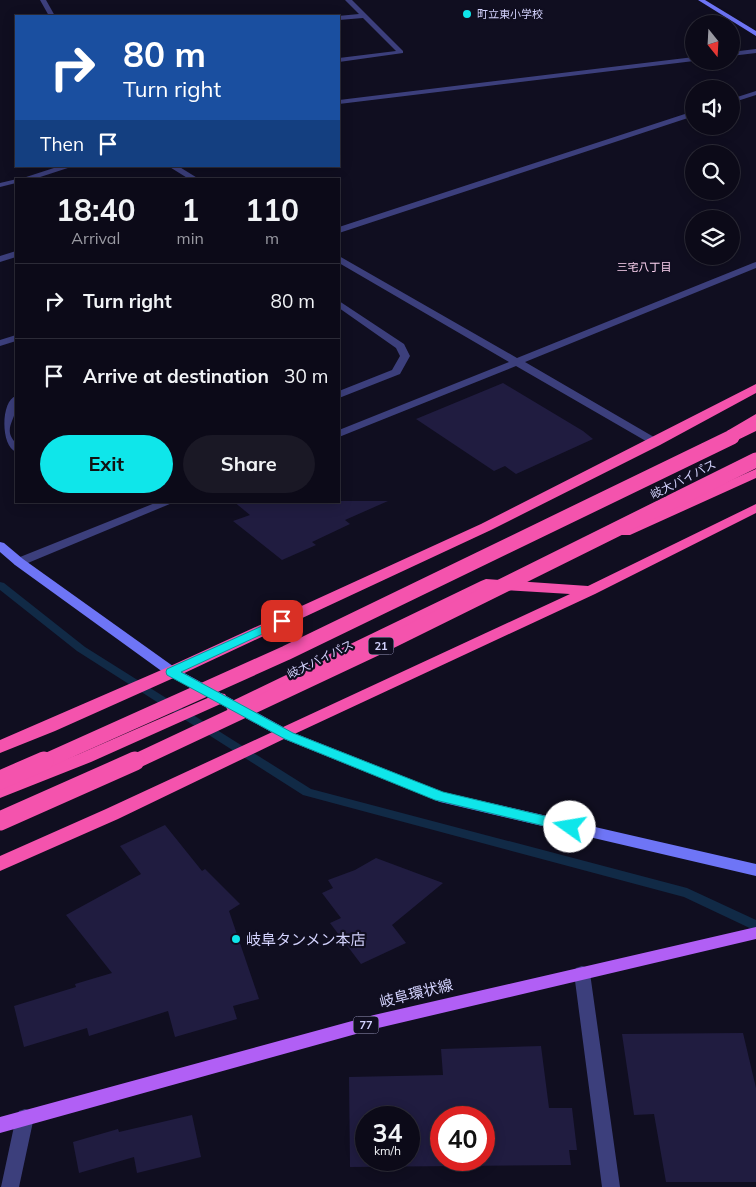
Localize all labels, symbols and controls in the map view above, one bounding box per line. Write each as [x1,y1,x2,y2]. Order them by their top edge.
place label: 町立東小学校 [477,7,543,21]
marker: 町立東小学校 [461,8,473,20]
north arrow [685,15,740,70]
map controls [685,15,740,265]
text: 80 m [123,32,206,76]
icon: right [40,35,105,100]
text: Turn right [123,75,221,103]
button: sound [685,80,740,135]
icon: arrive [94,130,122,158]
text: Then [40,132,84,156]
button: search [685,145,740,200]
text: 18:40 [56,191,136,229]
text: 1 [181,191,199,229]
text: 110 [245,191,299,229]
button: layers [685,210,740,265]
text: Arrival [71,228,120,248]
text: min [177,228,204,248]
text: m [265,228,279,248]
district label: 三宅八丁目 [617,260,672,274]
icon: right [40,287,68,315]
text: Turn right [83,289,172,313]
text: 80 m [271,289,315,313]
icon: arrive [40,362,68,390]
text: Arrive at destination [83,364,269,388]
text: 30 m [284,364,328,388]
button: Exit [40,435,173,493]
button: Share [183,435,315,493]
street label: 岐大バイパス [648,456,718,502]
pin [261,600,303,642]
icon: arrive [268,607,296,635]
street label: 岐大バイパス [284,637,356,681]
road number: 21 [368,637,394,654]
position arrow [543,800,595,852]
place label: 岐阜タンメン本店 [246,930,366,949]
marker: 岐阜タンメン本店 [230,933,242,945]
street label: 岐阜環状線 [377,975,455,1011]
road number: 77 [354,1016,378,1034]
speed limit sign: 40 [430,1106,495,1171]
text: 34 [372,1117,403,1148]
text: km/h [374,1143,401,1158]

